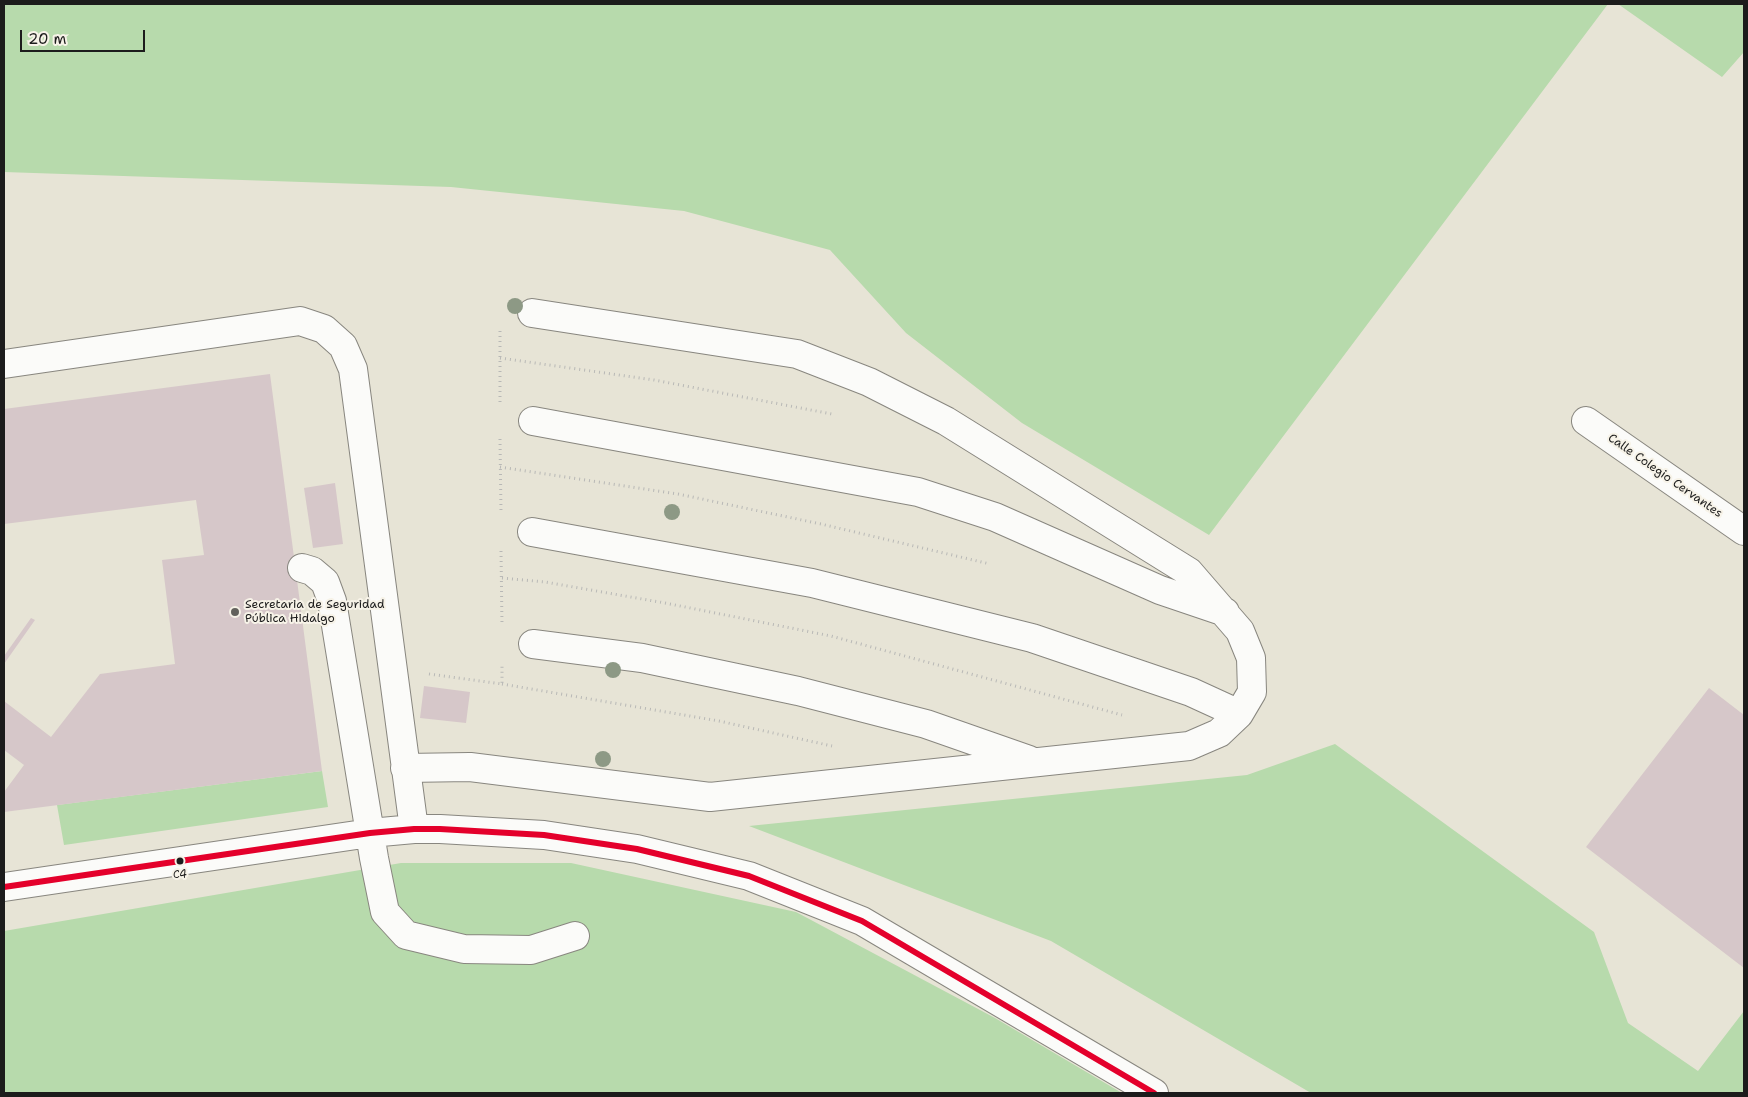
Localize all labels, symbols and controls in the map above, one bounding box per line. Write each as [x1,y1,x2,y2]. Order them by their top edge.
scale bar [22,20,148,52]
text: 20 m [28,29,67,49]
street label: Calle Colegio Cervantes [1605,431,1725,521]
place label: Secretaria de Seguridad Pública Hidalgo [245,598,385,626]
marker: Secretaria de Seguridad Pública Hidalgo [229,606,241,618]
marker: C4 [175,856,185,866]
place label: C4 [173,868,187,882]

